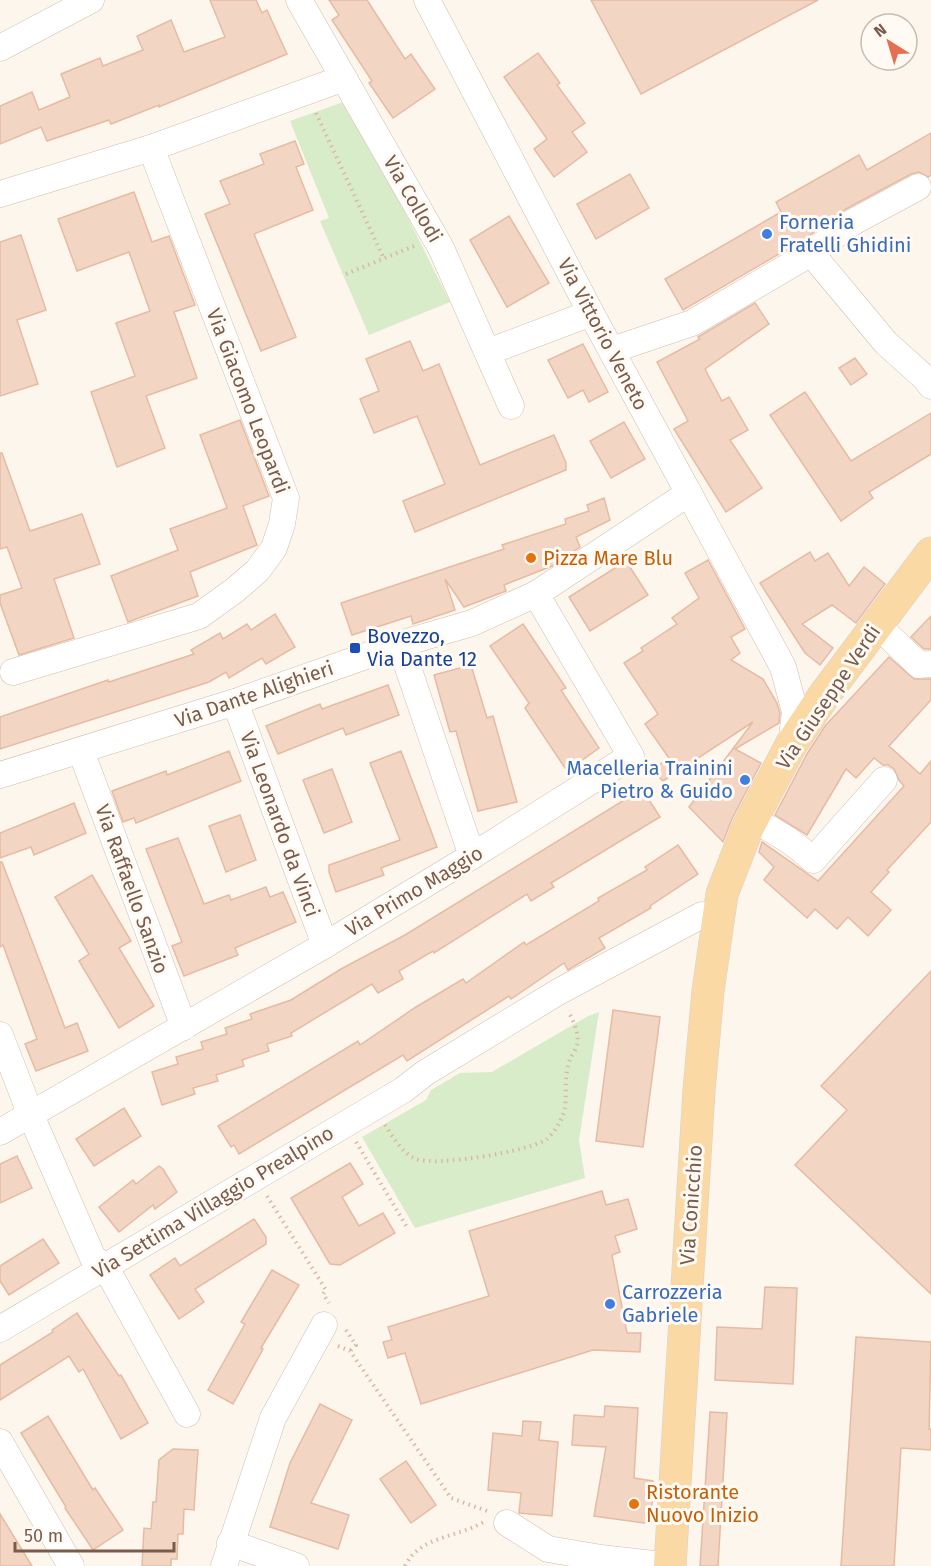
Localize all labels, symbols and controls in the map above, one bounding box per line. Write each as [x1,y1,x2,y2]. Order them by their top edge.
north arrow [859,12,919,72]
text: N [870,20,890,41]
street label: Via Collodi [379,151,447,247]
place label: Forneria Fratelli Ghidini [779,210,911,257]
marker: Forneria Fratelli Ghidini [760,227,774,241]
street label: Via Vittorio Veneto [553,254,653,414]
street label: Via Giacomo Leopardi [202,305,294,497]
place label: Pizza Mare Blu [543,546,673,570]
marker: Pizza Mare Blu [524,551,538,565]
street label: Via Giuseppe Verdi [771,620,885,774]
place label: Bovezzo, Via Dante 12 [367,624,477,671]
marker: Bovezzo, Via Dante 12 [348,641,362,655]
street label: Via Dante Alighieri [171,656,337,732]
street label: Via Leonardo da Vinci [235,728,325,920]
place label: Macelleria Trainini Pietro & Guido [566,756,733,803]
marker: Macelleria Trainini Pietro & Guido [738,773,752,787]
street label: Via Raffaello Sanzio [90,801,174,977]
street label: Via Primo Maggio [341,841,487,941]
street label: Via Settima Villaggio Prealpino [88,1120,338,1284]
street label: Via Conicchio [675,1144,707,1266]
place label: Carrozzeria Gabriele [622,1280,723,1327]
marker: Carrozzeria Gabriele [603,1297,617,1311]
place label: Ristorante Nuovo Inizio [646,1480,759,1527]
marker: Ristorante Nuovo Inizio [627,1497,641,1511]
scale bar [15,1515,174,1553]
text: 50 m [24,1525,63,1547]

